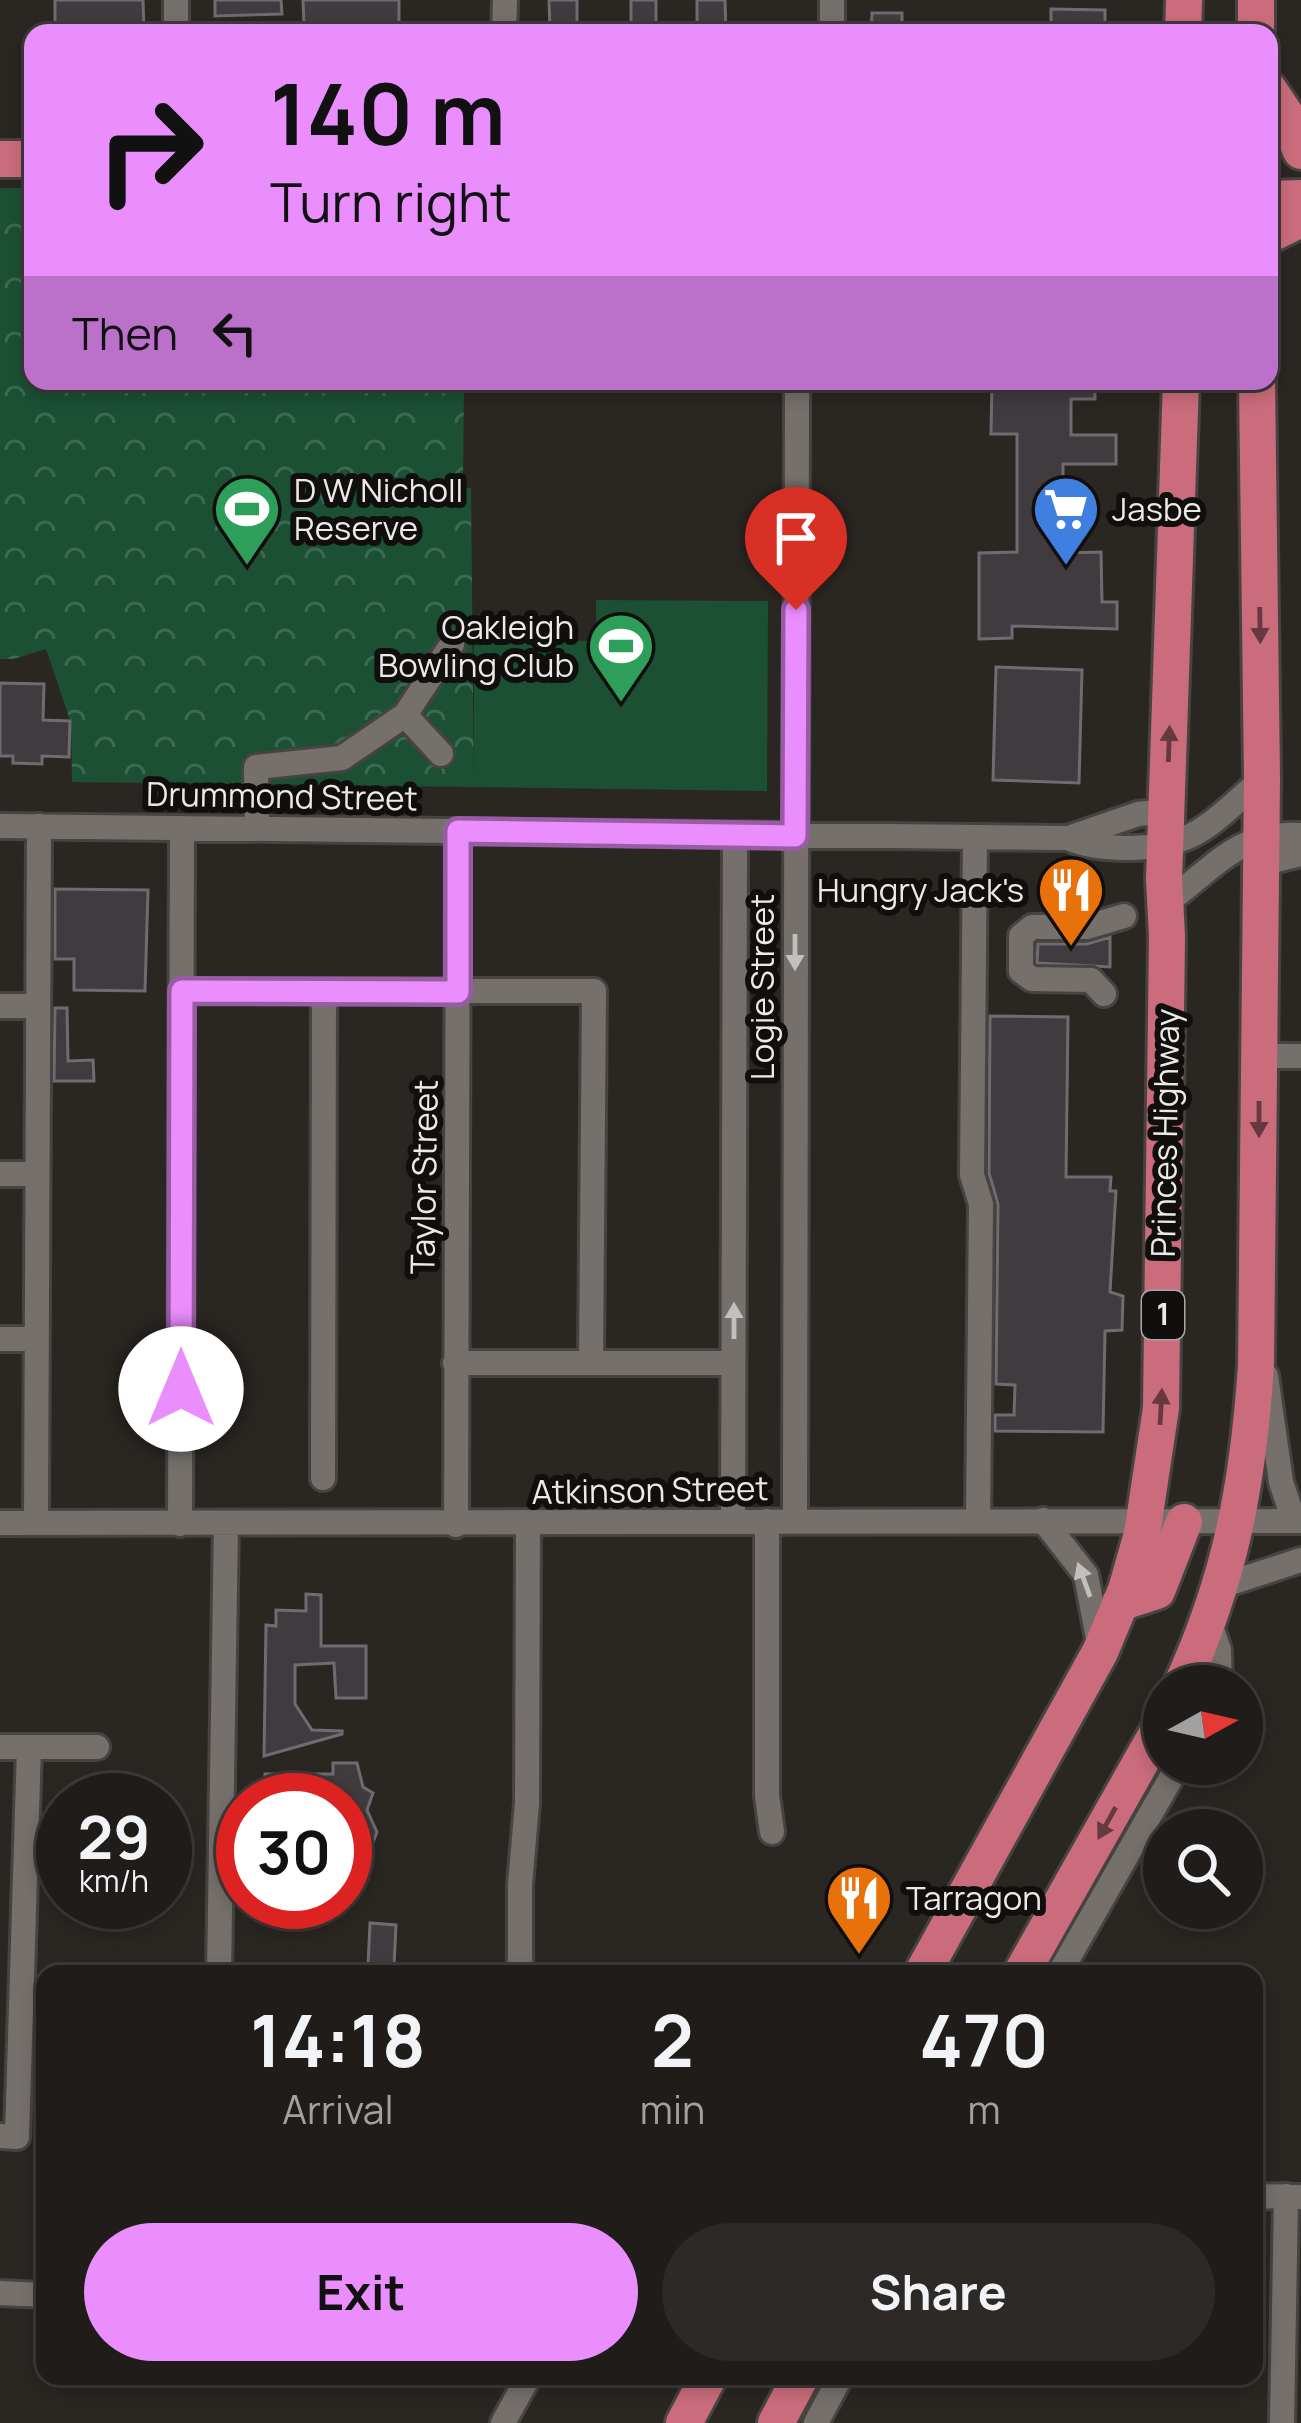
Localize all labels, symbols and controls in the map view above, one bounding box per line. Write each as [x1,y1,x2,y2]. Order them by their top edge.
text: 140 m [270,55,506,170]
icon: right [72,72,228,228]
text: Turn right [270,164,512,238]
icon: left [202,300,268,366]
text: Then [72,302,178,364]
place label: D W Nicholl Reserve [294,467,463,550]
sports icon: D W Nicholl Reserve [212,474,282,568]
supermarket icon: Jasbe [1031,474,1101,568]
place label: Jasbe [1112,486,1202,531]
pin [745,487,847,610]
icon: arrive [763,505,829,571]
place label: Oakleigh Bowling Club [378,604,574,687]
one-way arrow [1251,607,1270,645]
sports icon: Oakleigh Bowling Club [586,611,656,705]
one-way arrow [1160,724,1179,762]
street label: Drummond Street [146,771,418,820]
restaurant icon: Hungry Jack's [1036,855,1106,949]
place label: Hungry Jack's [817,867,1024,912]
street label: Logie Street [739,894,784,1080]
one-way arrow [785,934,805,972]
street label: Princes Highway [1140,1008,1189,1258]
street label: Taylor Street [399,1079,448,1275]
one-way arrow [1249,1101,1269,1139]
road number: 1 [1142,1291,1184,1339]
one-way arrow [724,1301,744,1339]
position arrow [118,1326,244,1452]
one-way arrow [1152,1387,1171,1425]
street label: Atkinson Street [531,1465,769,1514]
one-way arrow [1074,1562,1093,1598]
north arrow [1143,1665,1263,1785]
map controls [1143,1665,1263,1929]
speed limit sign: 30 [216,1773,372,1929]
text: 29 [77,1795,151,1877]
one-way arrow [1097,1805,1118,1840]
button: search [1143,1809,1263,1929]
text: km/h [79,1860,149,1901]
restaurant icon: Tarragon [824,1863,894,1957]
place label: Tarragon [906,1875,1042,1920]
text: 14:18 [250,1990,426,2089]
text: 2 [651,1990,694,2089]
text: 470 [919,1990,1049,2089]
text: Arrival [282,2082,394,2136]
text: min [640,2082,705,2136]
text: m [968,2082,1001,2136]
button: Exit [84,2223,638,2361]
button: Share [662,2223,1215,2361]

